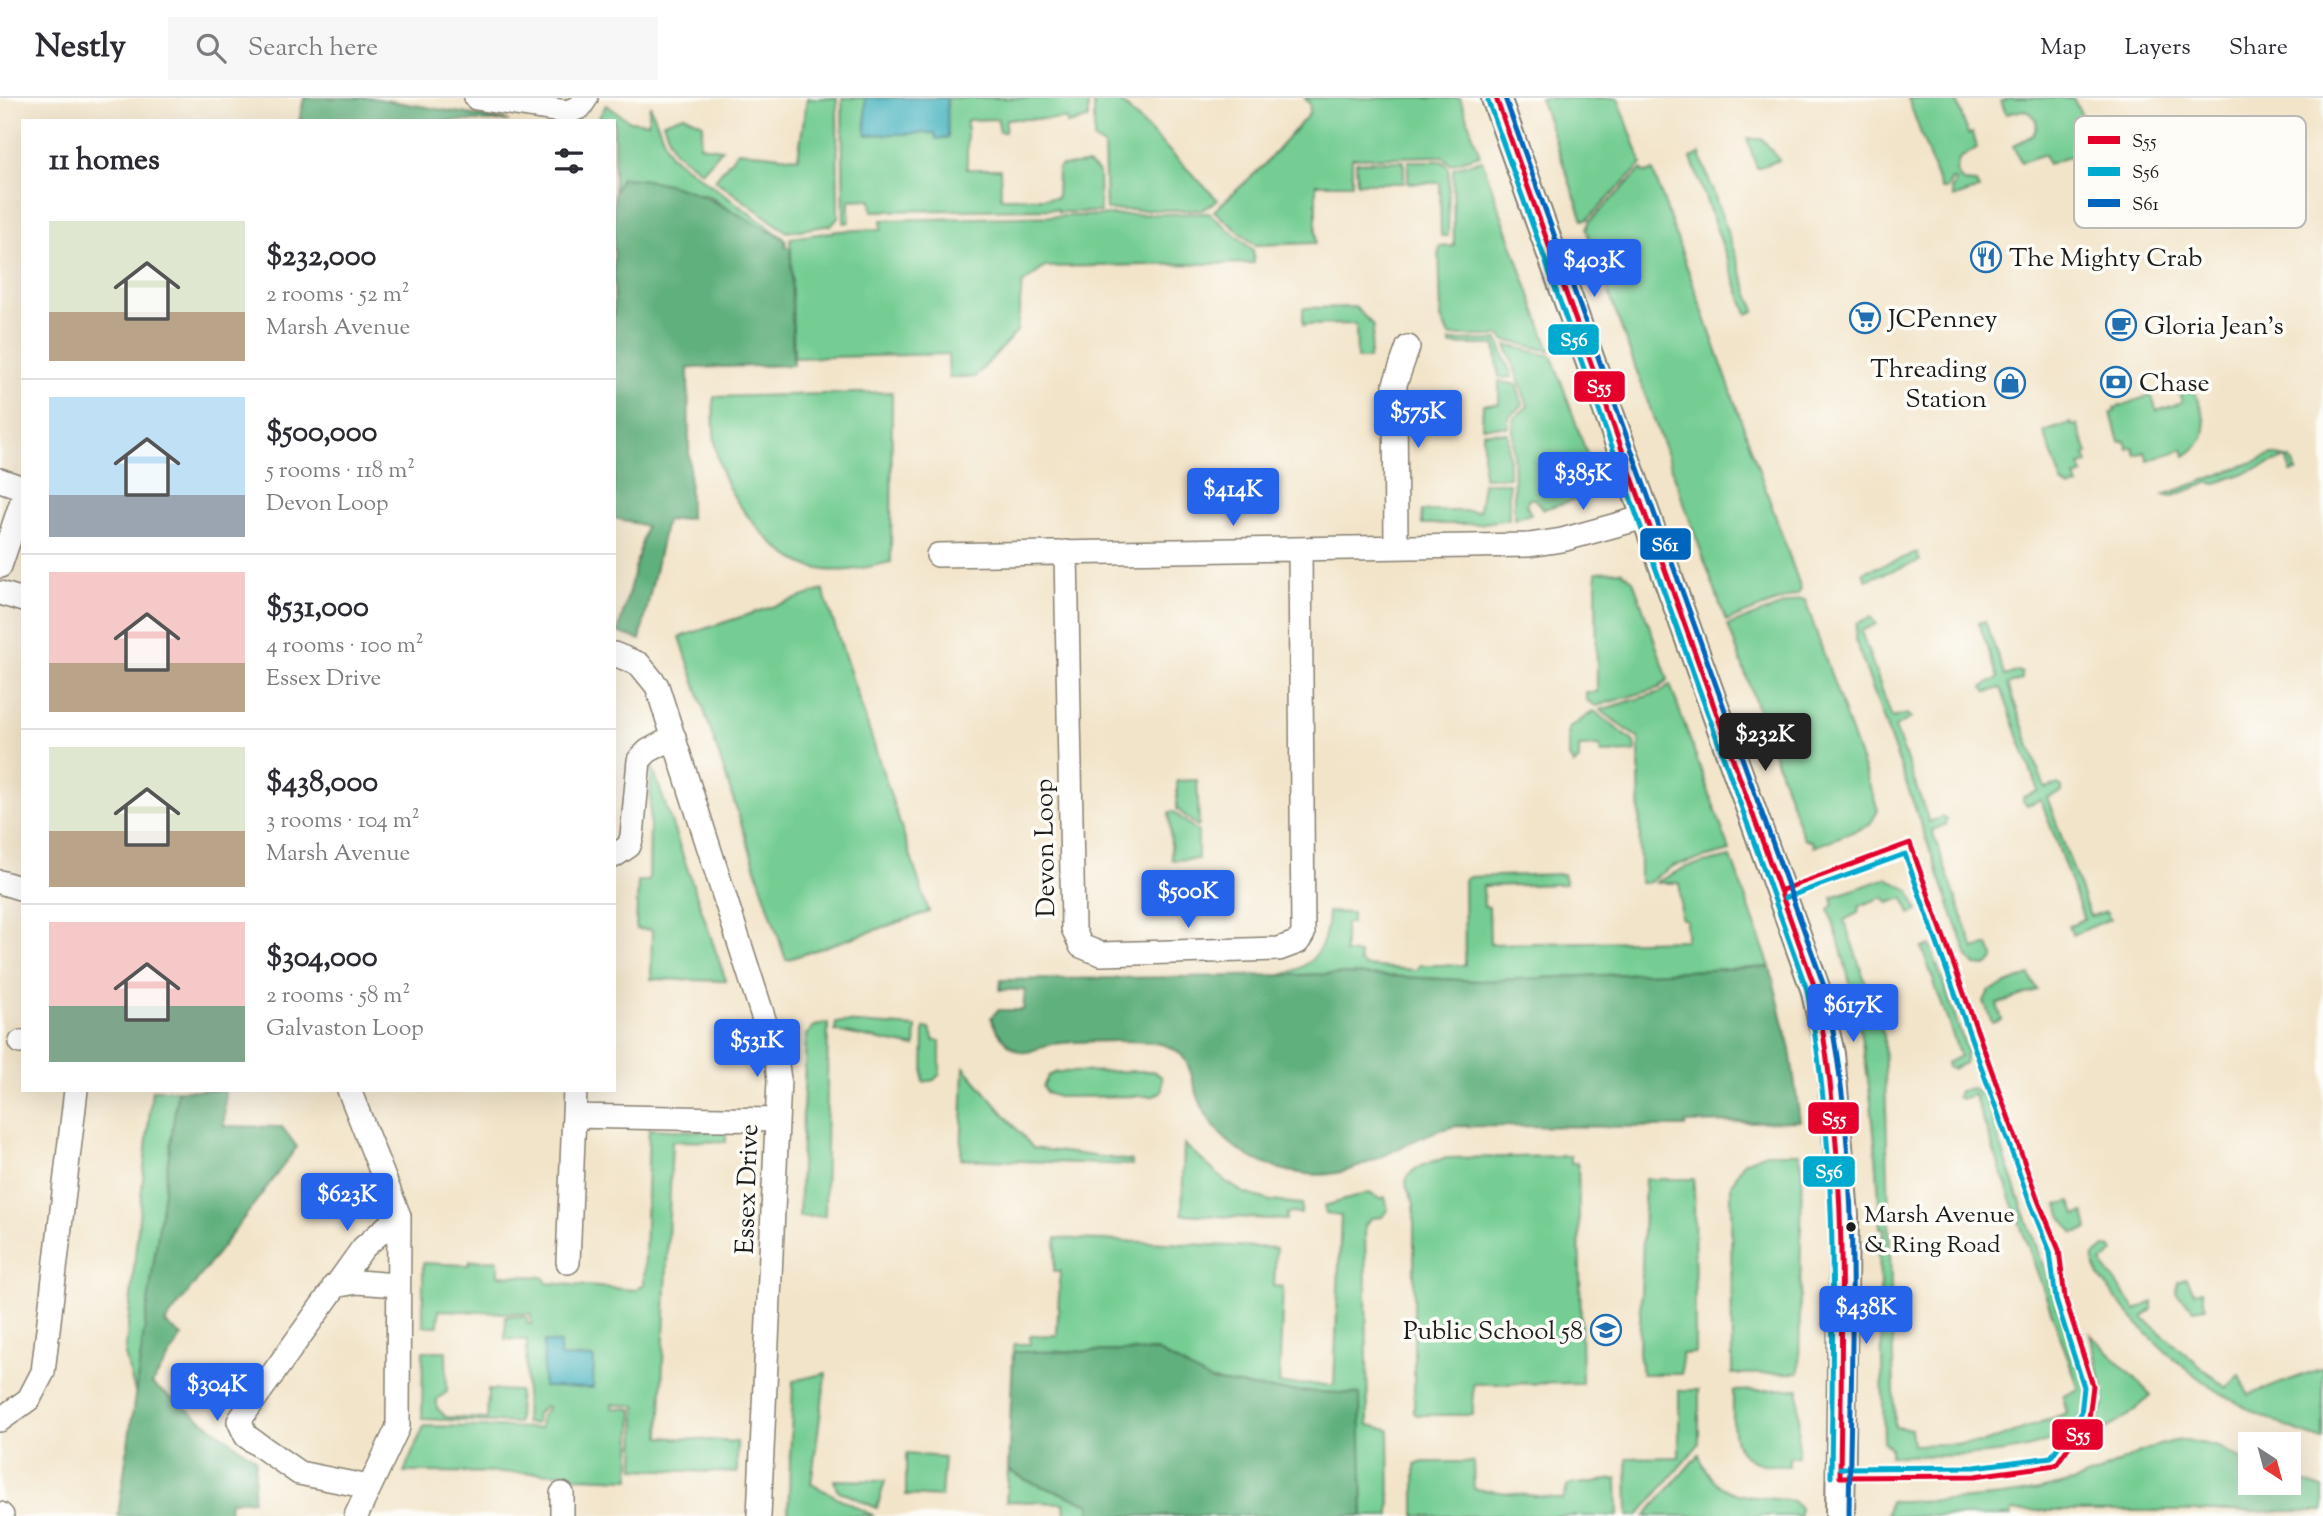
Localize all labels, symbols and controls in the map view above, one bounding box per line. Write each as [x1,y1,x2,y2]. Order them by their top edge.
search box [168,17,658,80]
text: Nestly [35,24,126,72]
icon: search [192,29,230,67]
text: Search here [248,30,378,67]
text: Map [2040,31,2086,65]
text: Layers [2124,31,2191,65]
text: Share [2229,31,2288,65]
legend [2074,116,2306,228]
text: S55 [2132,129,2157,156]
text: 11 homes [49,140,160,183]
icon: filters [550,142,588,180]
text: S56 [2132,160,2159,187]
text: S61 [2132,192,2160,219]
text: $232,000 [266,236,376,279]
pin: $403K [1545,240,1643,299]
restaurant icon: The Mighty Crab [1969,240,2003,274]
place label: The Mighty Crab [2009,241,2202,278]
text: $403K [1563,245,1625,278]
icon: home [105,249,189,333]
text: 2 rooms · 52 m² [266,279,409,312]
supermarket icon: JCPenney [1848,301,1882,335]
place label: JCPenney [1886,302,1997,339]
cafe icon: Gloria Jean's [2104,308,2138,342]
place label: Gloria Jean's [2144,309,2284,346]
text: Marsh Avenue [266,312,410,345]
line badge: S56 [1547,323,1600,356]
text: S56 [1560,328,1588,355]
place label: Threading Station [1870,352,1987,419]
bank icon: Chase [2099,365,2133,399]
shop icon: Threading Station [1993,366,2027,400]
place label: Chase [2139,366,2210,403]
line badge: S55 [1573,370,1626,403]
text: S55 [1587,375,1612,402]
pin: $575K [1369,390,1467,450]
text: $575K [1390,396,1446,429]
text: $500,000 [266,412,377,455]
icon: home [105,425,189,509]
pin: $385K [1534,452,1632,512]
text: 5 rooms · 118 m² [266,455,415,488]
text: $385K [1554,458,1612,491]
pin: $414K [1184,468,1282,528]
text: $414K [1203,474,1263,507]
text: Devon Loop [266,488,389,521]
line badge: S61 [1639,527,1692,561]
text: S61 [1651,533,1679,560]
text: $531,000 [266,587,369,630]
icon: home [105,600,189,684]
text: 4 rooms · 100 m² [266,630,424,663]
text: Essex Drive [266,663,381,696]
pin: $232K [1716,714,1814,773]
text: $232K [1735,719,1795,752]
text: $438,000 [266,762,378,805]
icon: home [105,775,189,859]
street label: Devon Loop [1027,778,1066,918]
text: 3 rooms · 104 m² [266,805,420,838]
text: Marsh Avenue [266,838,410,871]
pin: $500K [1139,870,1237,930]
text: $500K [1157,876,1219,909]
text: $304,000 [266,937,378,980]
icon: home [105,950,189,1034]
text: 2 rooms · 58 m² [266,980,410,1013]
pin: $617K [1804,984,1902,1044]
text: $617K [1823,990,1883,1023]
text: Galvaston Loop [266,1013,424,1046]
pin: $531K [708,1020,806,1079]
text: $531K [730,1025,784,1058]
line badge: S55 [1807,1101,1860,1135]
text: S55 [1822,1107,1847,1134]
street label: Essex Drive [728,1123,769,1255]
line badge: S56 [1802,1155,1856,1188]
text: S56 [1815,1160,1843,1187]
pin: $623K [298,1174,396,1233]
text: $623K [317,1179,377,1212]
place label: Marsh Avenue & Ring Road [1864,1199,2015,1263]
marker: Marsh Avenue & Ring Road [1844,1220,1858,1234]
pin: $438K [1817,1286,1915,1346]
text: $438K [1835,1292,1897,1325]
school or university icon: Public School 58 [1589,1313,1623,1347]
place label: Public School 58 [1403,1314,1583,1351]
pin: $304K [168,1364,266,1423]
text: $304K [187,1369,247,1402]
line badge: S55 [2051,1418,2104,1451]
text: S55 [2066,1423,2091,1450]
north arrow [2238,1432,2301,1494]
map controls [2238,1432,2301,1495]

